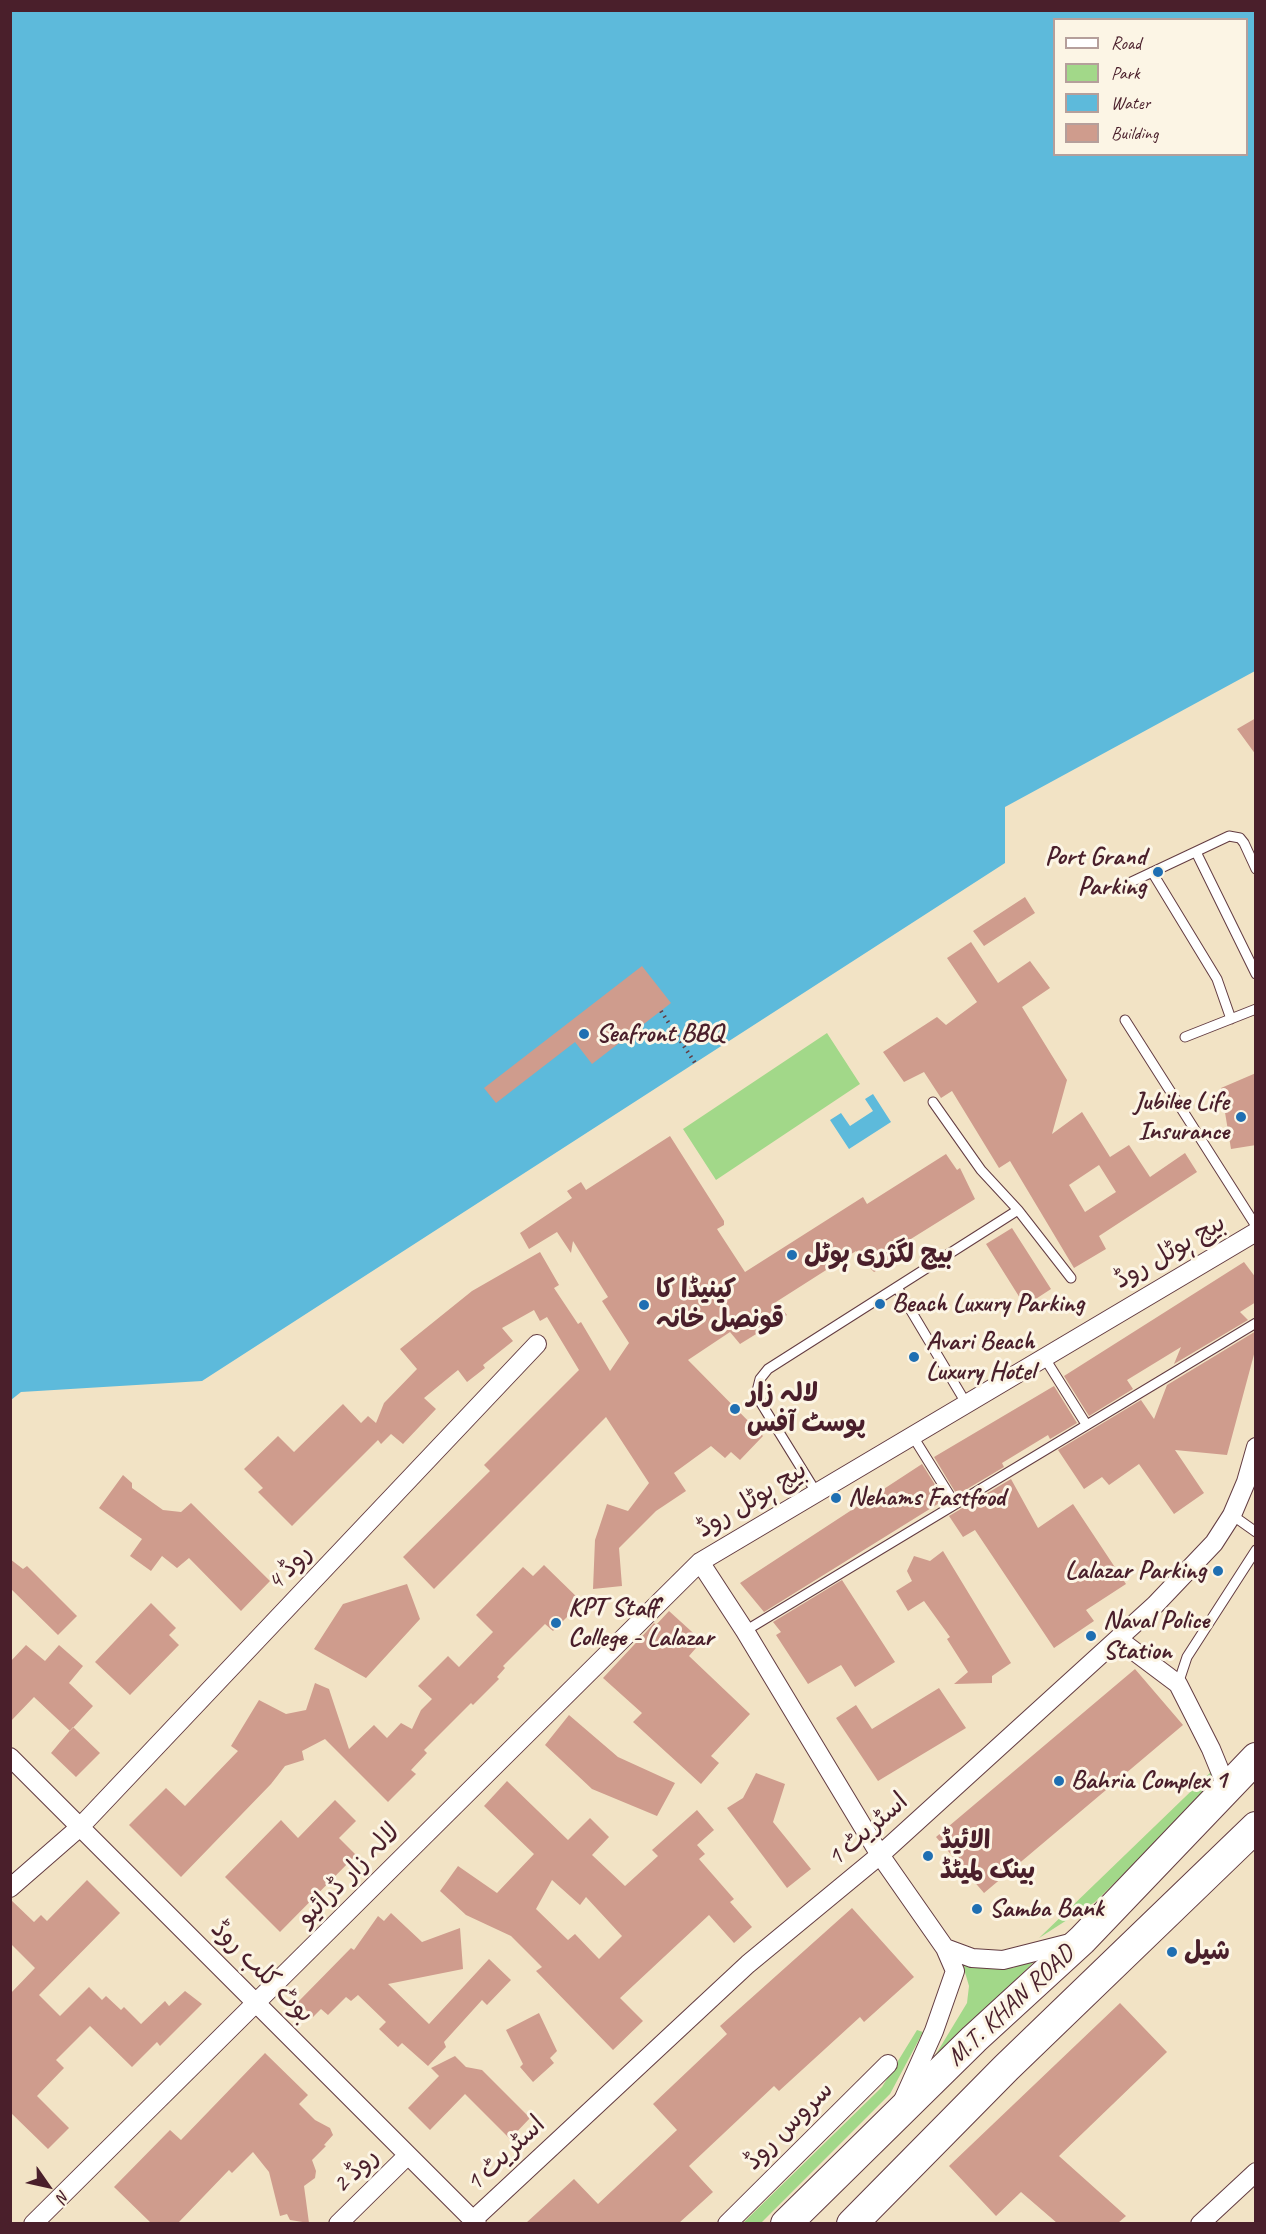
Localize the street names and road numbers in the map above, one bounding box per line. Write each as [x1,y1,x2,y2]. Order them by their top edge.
street label: بیچ ہوٹل روڈ [1109,1208,1231,1296]
street label: بیچ ہوٹل روڈ [691,1455,813,1545]
street label: روڈ 4 [261,1538,319,1598]
street label: اسٹریٹ 1 [821,1786,915,1874]
street label: لالہ زار ڈرائیو [291,1817,407,1933]
street label: بوٹ کلب روڈ [204,1914,320,2030]
street label: M.T. KHAN ROAD [941,1939,1081,2073]
street label: سروس روڈ [738,2075,840,2177]
street label: اسٹریٹ 1 [460,2109,552,2199]
street label: روڈ 2 [326,2142,386,2200]

